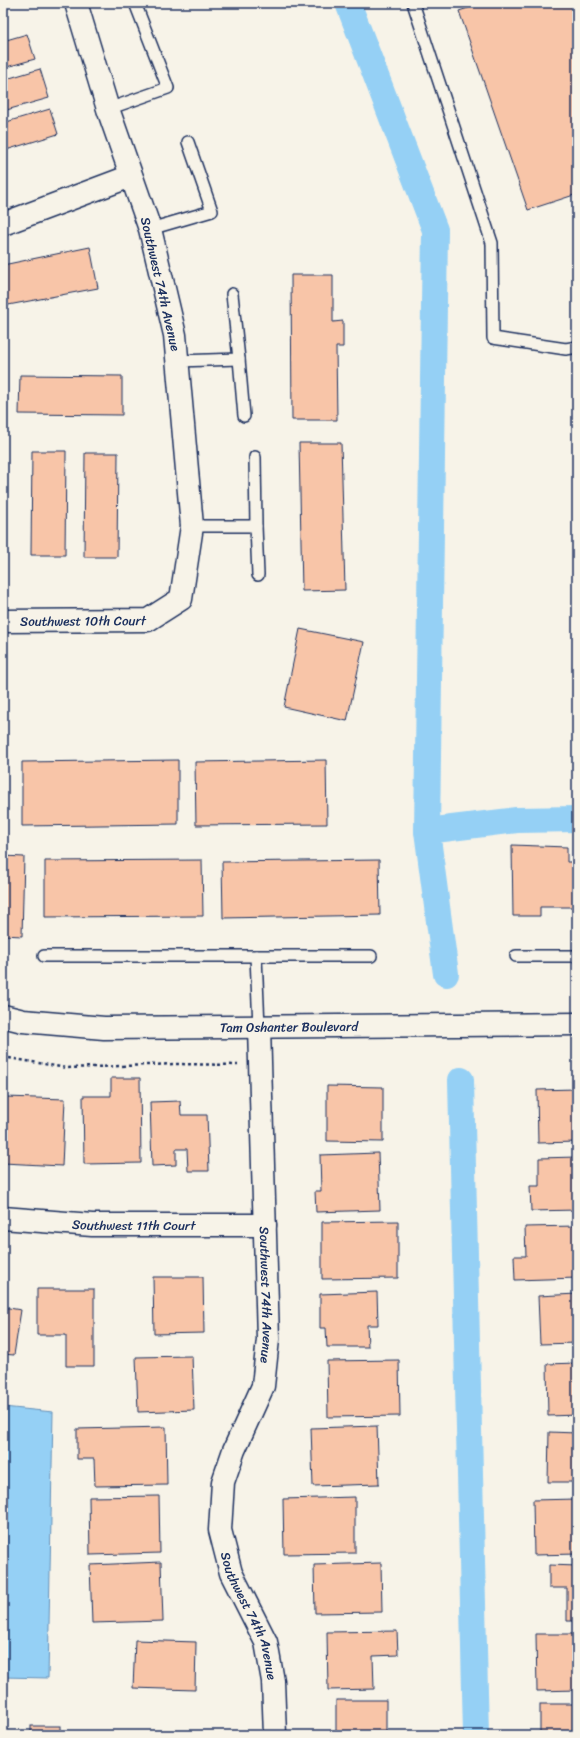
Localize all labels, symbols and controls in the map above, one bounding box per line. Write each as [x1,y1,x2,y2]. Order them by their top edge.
street label: Southwest 74th Avenue [134,215,187,353]
street label: Southwest 10th Court [20,609,147,633]
street label: Tam Oshanter Boulevard [220,1015,359,1039]
street label: Southwest 11th Court [71,1212,196,1237]
street label: Southwest 74th Avenue [253,1226,279,1364]
street label: Southwest 74th Avenue [214,1549,284,1682]

